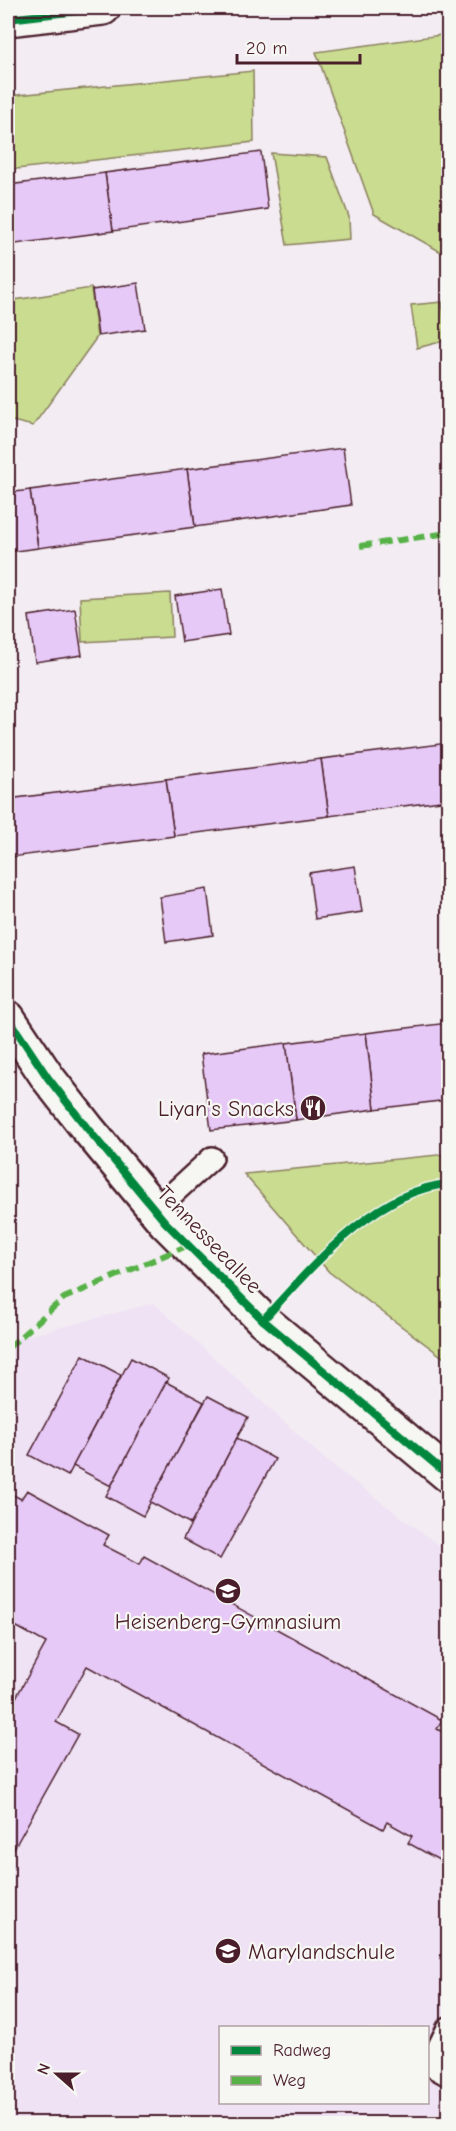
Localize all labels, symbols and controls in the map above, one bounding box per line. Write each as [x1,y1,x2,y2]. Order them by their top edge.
scale bar [237,27,360,65]
text: 20 m [246,38,287,59]
restaurant icon: Liyan's Snacks [298,1093,328,1123]
place label: Liyan's Snacks [158,1096,294,1122]
street label: Tennesseeallee [152,1181,267,1299]
school or university icon: Heisenberg-Gymnasium [213,1576,243,1606]
place label: Heisenberg-Gymnasium [115,1609,341,1635]
school or university icon: Marylandschule [213,1936,243,1966]
place label: Marylandschule [248,1939,395,1965]
legend [219,2026,429,2104]
text: Radweg [273,2040,331,2061]
north arrow [27,2044,87,2104]
text: N [34,2061,54,2077]
text: Weg [273,2070,306,2091]

